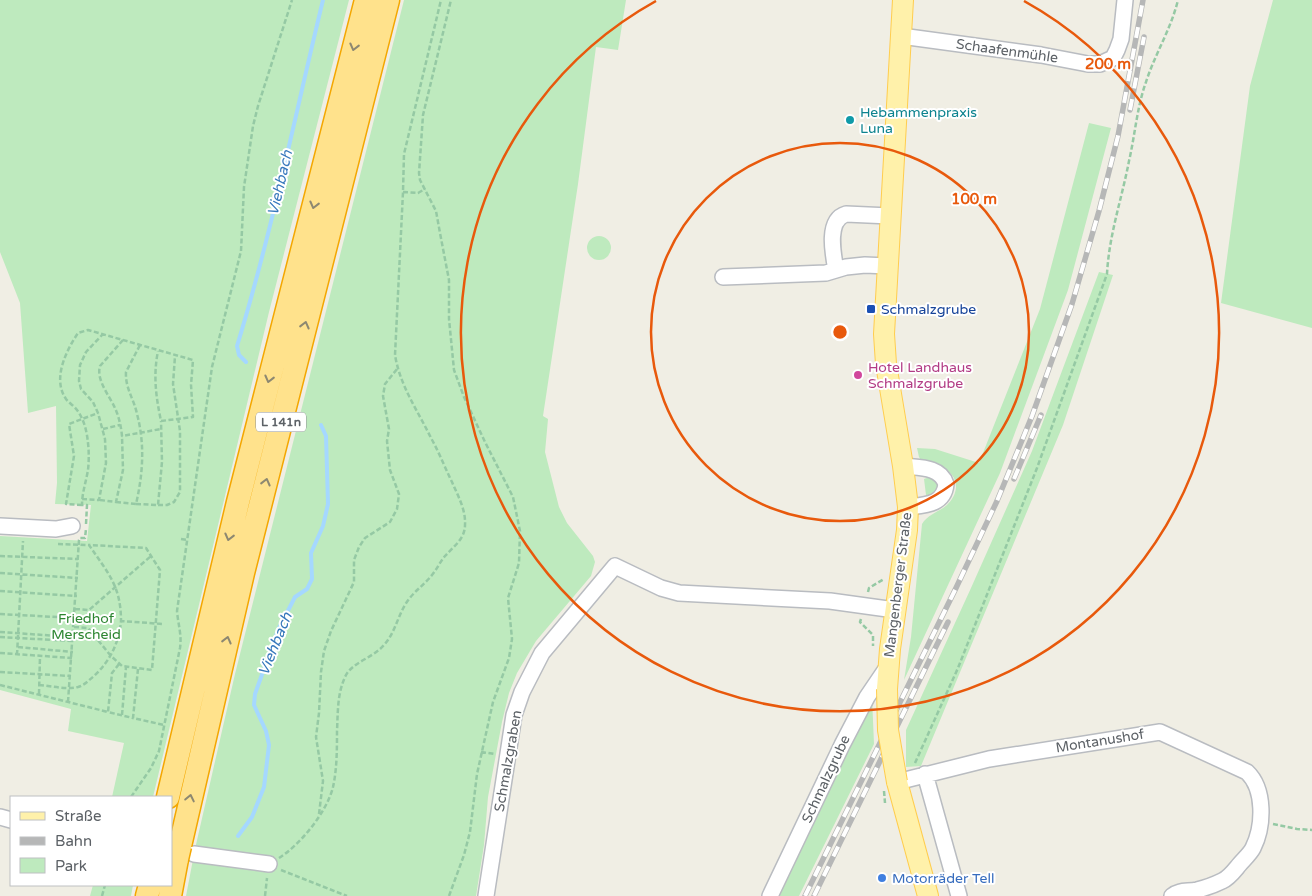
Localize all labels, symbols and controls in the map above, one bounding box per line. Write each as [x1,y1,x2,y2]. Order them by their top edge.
street label: Schaafenmühle [955,35,1059,67]
one-way arrow [349,43,360,52]
text: 200 m [1085,55,1131,73]
place label: Hebammenpraxis Luna [860,104,977,137]
marker: Hebammenpraxis Luna [844,114,856,126]
water label: Viehbach [264,148,296,217]
text: 100 m [951,190,997,208]
one-way arrow [309,200,319,208]
place label: Schmalzgrube [881,301,976,318]
marker: Schmalzgrube [865,303,877,315]
one-way arrow [299,320,310,329]
centre of rings [831,323,849,341]
place label: Hotel Landhaus Schmalzgrube [868,359,972,392]
marker: Hotel Landhaus Schmalzgrube [852,369,864,381]
one-way arrow [264,375,275,384]
road number: L 141n [256,412,306,432]
one-way arrow [260,478,271,487]
street label: Mangenberger Straße [881,511,915,659]
one-way arrow [225,532,235,540]
water label: Viehbach [254,609,296,678]
park label: Friedhof Merscheid [51,610,121,643]
one-way arrow [221,636,232,645]
street label: Schmalzgraben [491,709,525,813]
street label: Montanushof [1054,726,1146,756]
street label: Schmalzgrube [798,732,854,826]
one-way arrow [184,794,195,803]
legend [10,796,172,886]
text: Straße [55,807,101,825]
text: Bahn [55,832,92,850]
text: Park [55,857,87,875]
place label: Motorräder Tell [892,870,994,887]
marker: Motorräder Tell [876,872,888,884]

